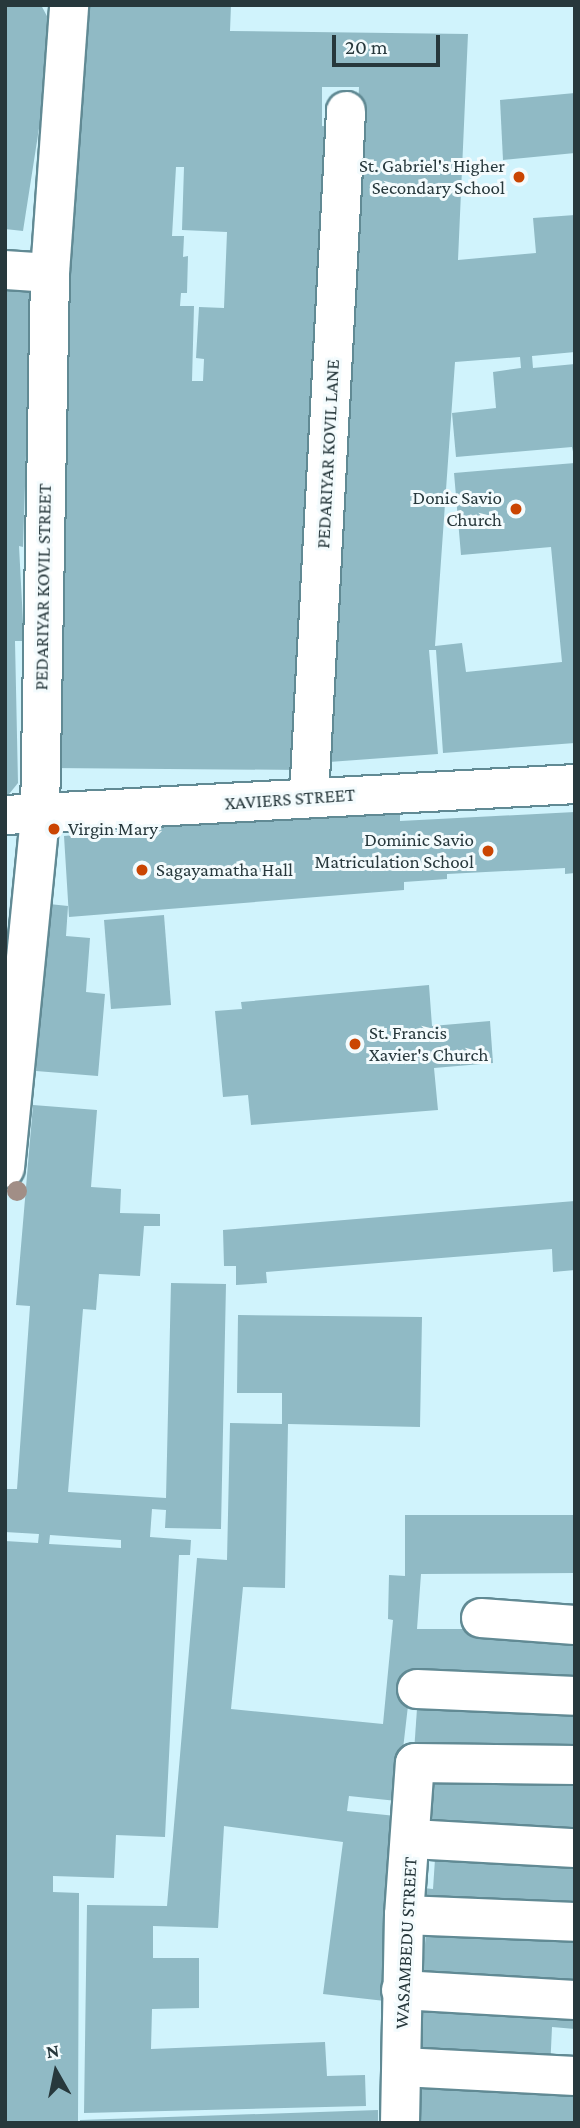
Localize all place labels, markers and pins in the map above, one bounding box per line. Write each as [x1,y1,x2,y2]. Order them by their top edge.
place label: St. Gabriel's Higher Secondary School [359,155,505,199]
marker: St. Gabriel's Higher Secondary School [511,169,527,185]
place label: Donic Savio Church [413,487,502,531]
marker: Donic Savio Church [508,501,524,517]
place label: Virgin Mary [68,818,158,840]
marker: Virgin Mary [46,821,62,837]
place label: Dominic Savio Matriculation School [314,829,474,873]
marker: Dominic Savio Matriculation School [480,843,496,859]
place label: Sagayamatha Hall [156,859,293,881]
marker: Sagayamatha Hall [134,862,150,878]
place label: St. Francis Xavier's Church [369,1022,488,1066]
marker: St. Francis Xavier's Church [347,1036,363,1052]

